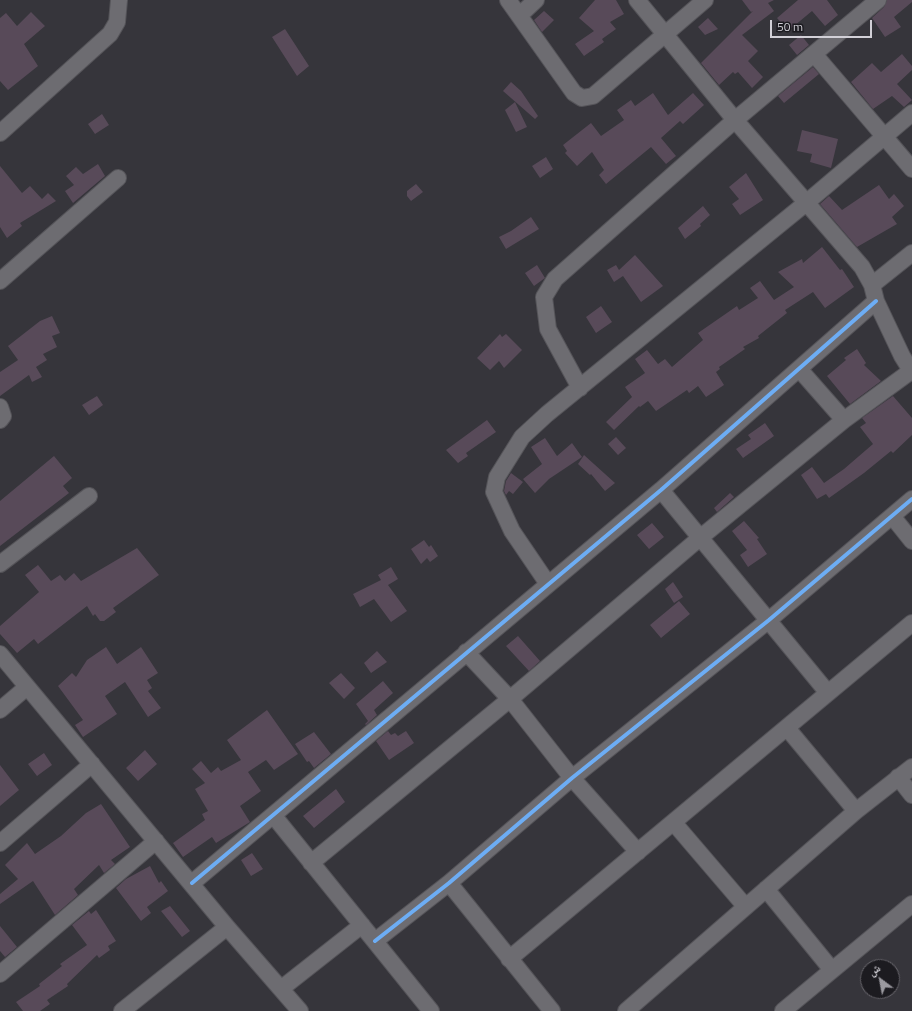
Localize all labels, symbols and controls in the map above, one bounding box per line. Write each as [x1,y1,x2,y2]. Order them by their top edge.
scale bar [772,12,874,38]
text: 50 m [777,17,803,36]
north arrow [860,959,900,999]
text: ش [865,960,883,980]

